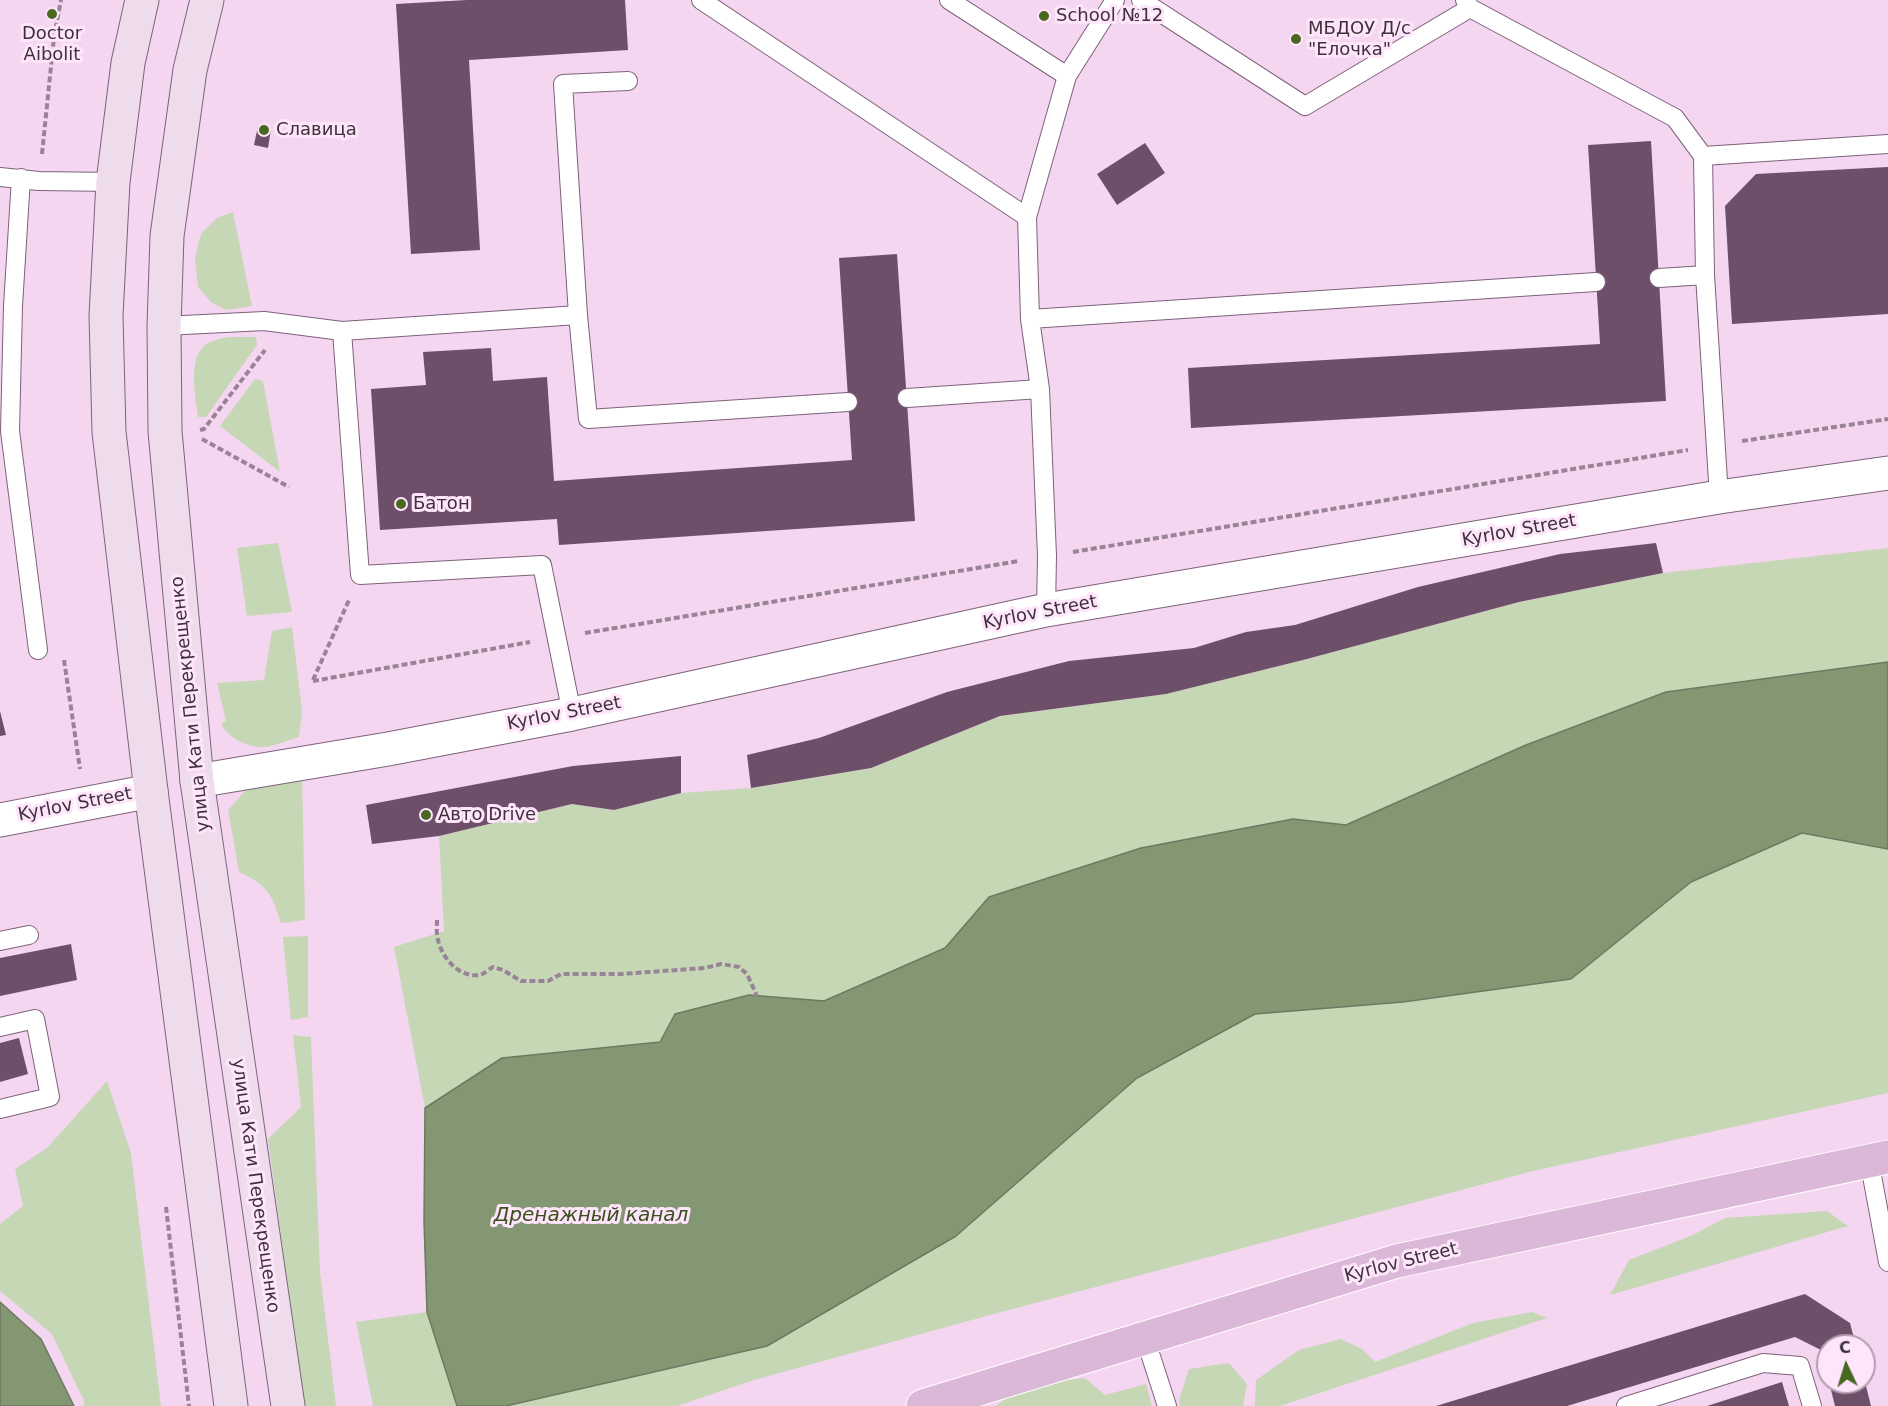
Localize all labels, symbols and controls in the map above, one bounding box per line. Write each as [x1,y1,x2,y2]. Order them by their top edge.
place label: School №12 [1056,5,1163,27]
marker: Doctor Aibolit [45,7,59,21]
marker: School №12 [1037,9,1051,23]
place label: МБДОУ Д/с "Елочка" [1308,18,1411,60]
place label: Doctor Aibolit [22,23,82,66]
marker: МБДОУ Д/с "Елочка" [1289,32,1303,46]
place label: Славица [276,119,357,141]
marker: Славица [257,123,271,137]
place label: Батон [413,493,470,515]
marker: Батон [394,497,408,511]
street label: Kyrlov Street [1460,510,1578,552]
street label: улица Кати Перекрещенко [167,575,215,833]
street label: Kyrlov Street [981,591,1099,635]
street label: Kyrlov Street [505,692,623,736]
street label: Kyrlov Street [16,783,134,827]
place label: Авто Drive [438,804,536,826]
marker: Авто Drive [419,808,433,822]
street label: улица Кати Перекрещенко [226,1057,284,1315]
water label: Дренажный канал [494,1204,688,1228]
street label: Kyrlov Street [1342,1239,1460,1287]
north arrow [1816,1334,1876,1394]
text: С [1838,1338,1851,1357]

